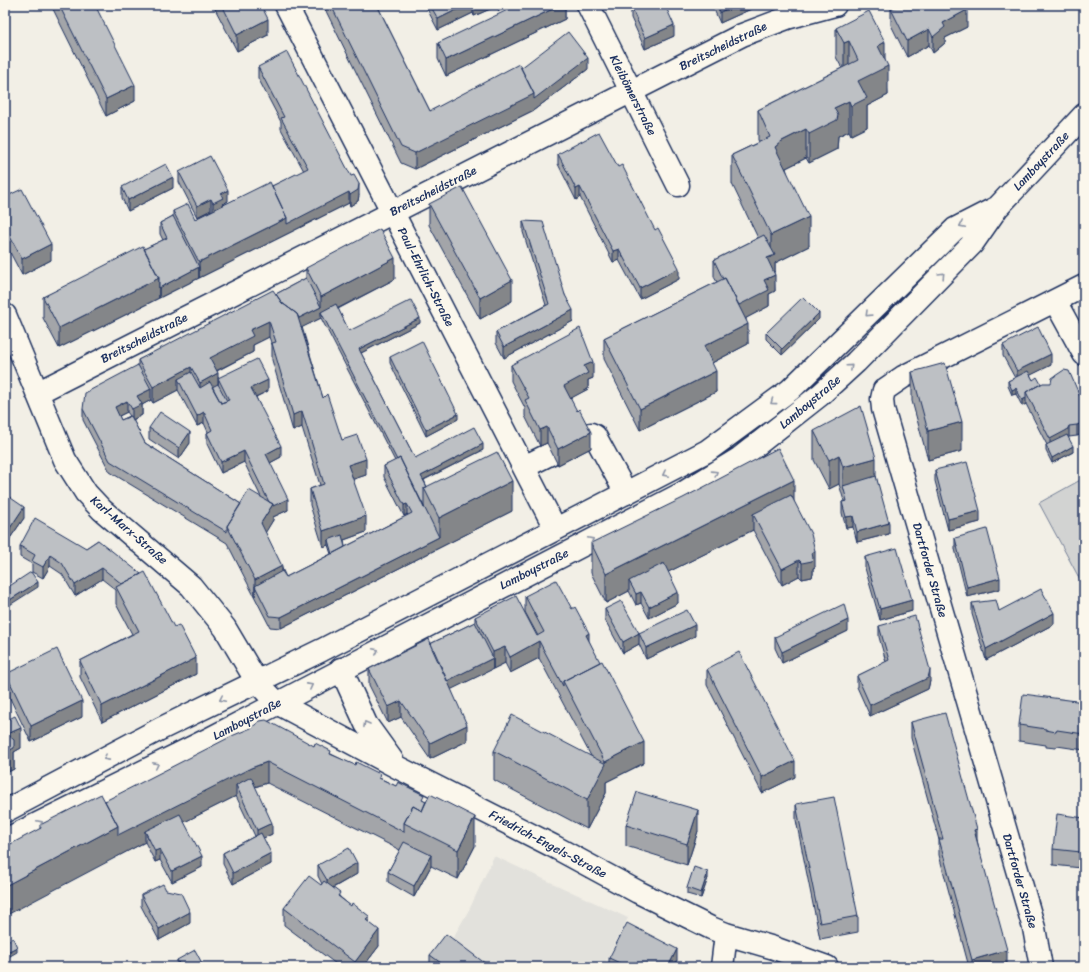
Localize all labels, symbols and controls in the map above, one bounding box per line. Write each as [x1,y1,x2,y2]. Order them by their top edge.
street label: Breitscheidstraße [675,15,771,77]
street label: Kleibömerstraße [603,51,663,139]
street label: Lamboystraße [1007,126,1075,196]
street label: Breitscheidstraße [385,159,481,223]
one-way arrow [959,220,967,228]
street label: Paul-Ehrlich-Straße [391,223,461,331]
one-way arrow [937,272,945,280]
street label: Breitscheidstraße [96,306,192,370]
one-way arrow [865,309,873,317]
one-way arrow [846,365,853,372]
street label: Lamboystraße [774,369,846,435]
one-way arrow [771,398,778,405]
one-way arrow [661,469,669,476]
one-way arrow [711,471,718,478]
street label: Karl-Marx-Straße [85,490,173,570]
street label: Dartforder Straße [906,520,954,620]
one-way arrow [587,537,594,545]
street label: Lamboystraße [495,542,573,596]
one-way arrow [372,648,379,656]
one-way arrow [305,683,313,691]
street label: Lamboystraße [208,692,286,746]
one-way arrow [218,694,226,702]
one-way arrow [364,721,371,728]
one-way arrow [102,753,110,761]
one-way arrow [152,762,160,770]
street label: Friedrich-Engels-Straße [485,804,611,884]
one-way arrow [36,820,43,828]
street label: Dartforder Straße [996,831,1044,931]

